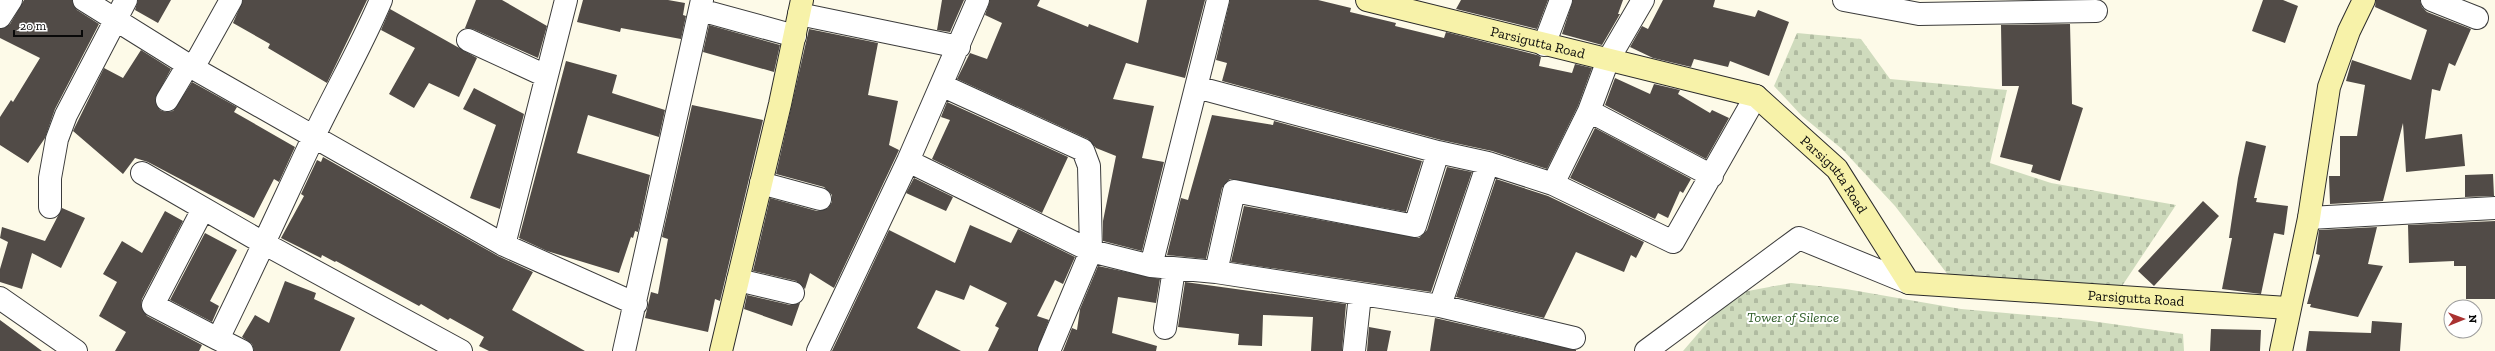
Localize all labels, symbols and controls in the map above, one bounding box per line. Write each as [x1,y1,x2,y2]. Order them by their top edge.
scale bar [14,12,82,38]
text: 20 m [20,19,47,33]
street label: Parsigutta Road [1489,22,1587,62]
street label: Parsigutta Road [1797,132,1871,217]
street label: Parsigutta Road [2087,286,2185,310]
north arrow [2443,299,2483,339]
park label: Tower of Silence [1747,309,1839,326]
text: N [2466,315,2479,324]

